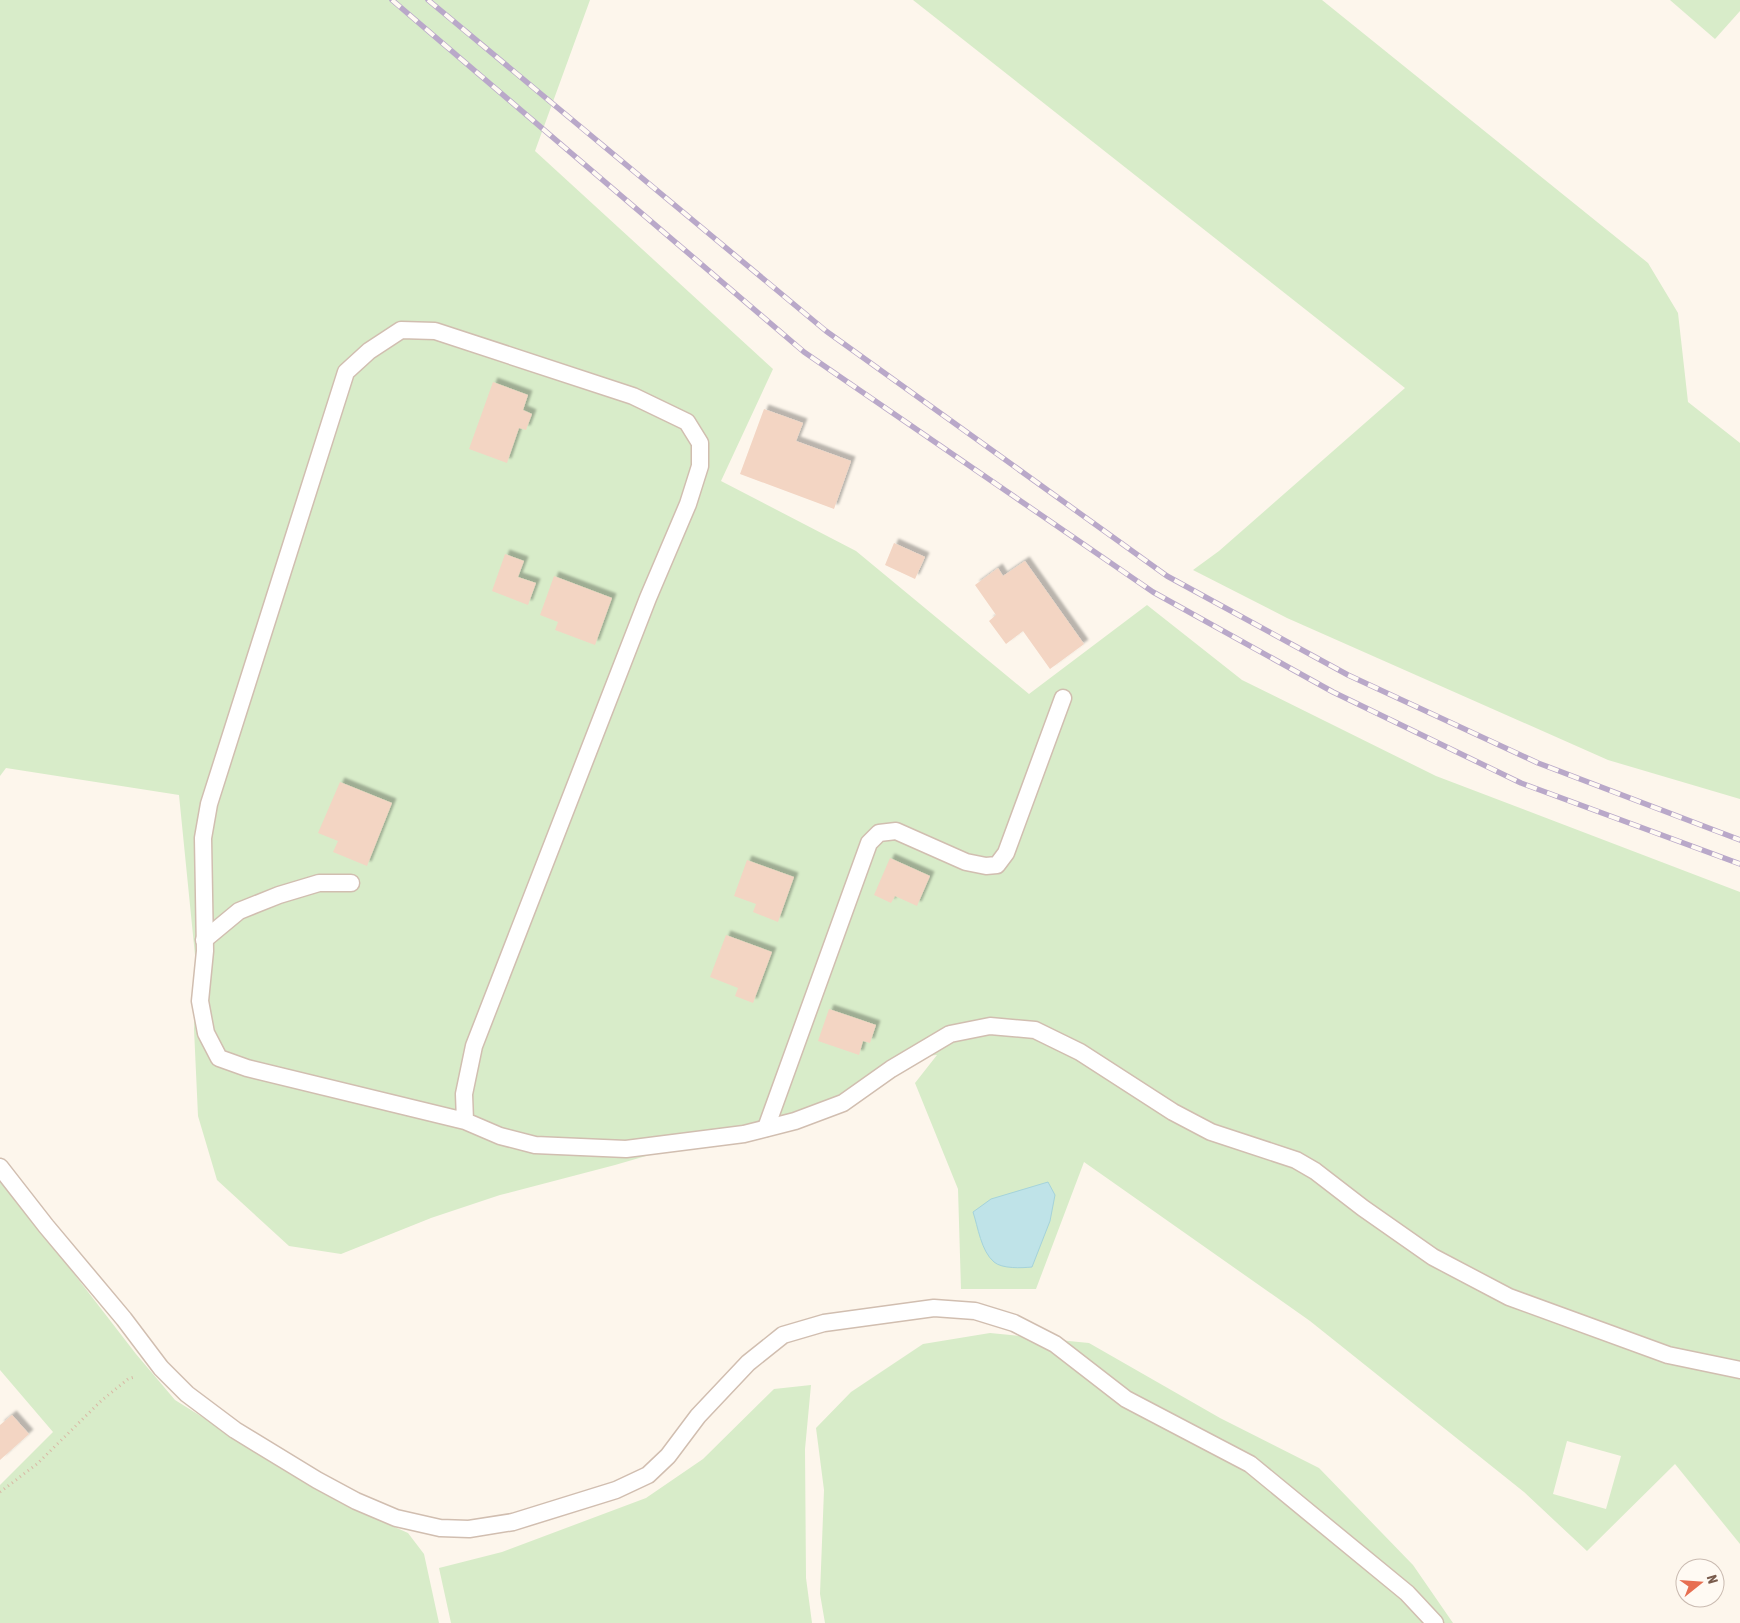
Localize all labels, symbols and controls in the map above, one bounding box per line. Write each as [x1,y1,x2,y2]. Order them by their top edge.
north arrow [1675,1558,1725,1608]
text: N [1704,1573,1721,1585]

